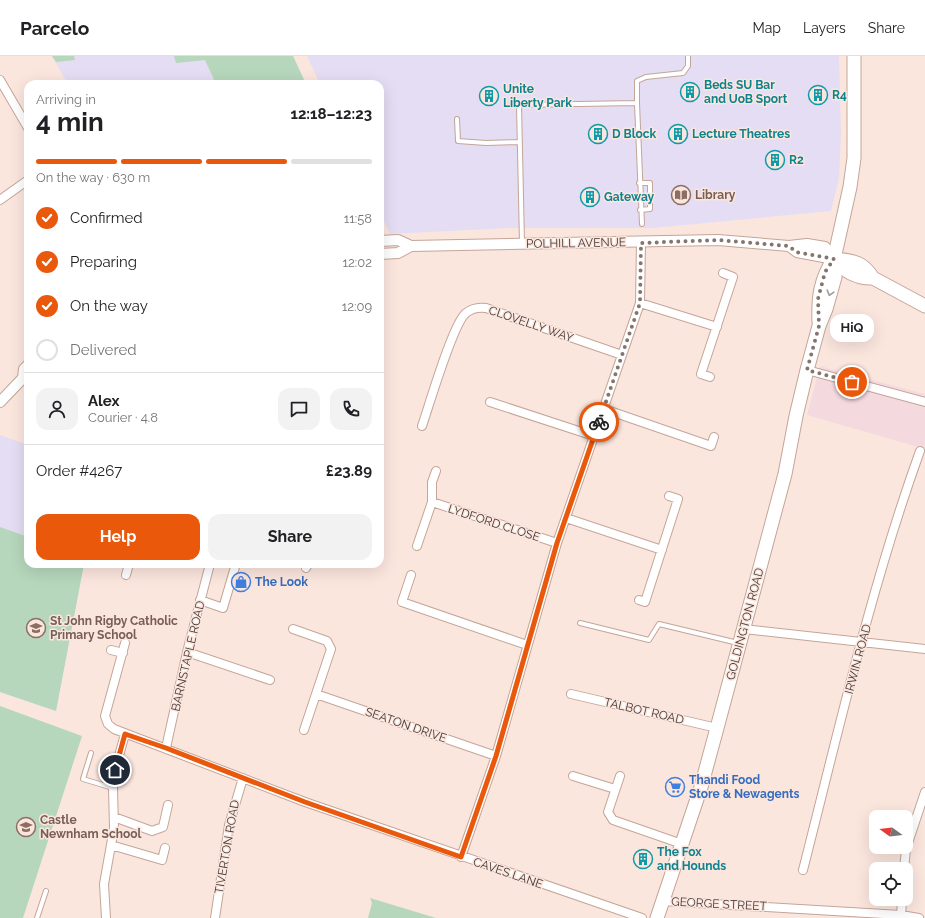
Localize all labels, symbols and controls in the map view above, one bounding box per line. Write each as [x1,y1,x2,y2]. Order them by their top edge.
text: Parcelo [20,17,89,39]
text: Map [753,20,781,36]
text: Layers [803,20,846,36]
text: Share [868,20,905,36]
place label: Beds SU Bar and UoB Sport [704,78,788,106]
building icon: Beds SU Bar and UoB Sport [679,81,701,103]
place label: Unite Liberty Park [503,82,572,110]
building icon: R4 [807,84,829,106]
building icon: Unite Liberty Park [478,85,500,107]
place label: R4 [832,88,847,102]
text: Arriving in [36,92,96,107]
text: 12:18–12:23 [291,105,372,123]
text: 4 min [36,107,104,137]
building icon: D Block [587,123,609,145]
building icon: Lecture Theatres [667,123,689,145]
place label: D Block [612,127,656,141]
place label: Lecture Theatres [692,127,790,141]
building icon: R2 [764,149,786,171]
place label: R2 [789,153,804,167]
text: On the way · 630 m [36,170,150,185]
library icon: Library [670,184,692,206]
building icon: Gateway [579,186,601,208]
place label: Library [695,188,736,202]
place label: Gateway [604,190,655,204]
icon: check [36,207,58,229]
text: Confirmed [70,209,143,227]
text: 11:58 [344,211,372,226]
street label: POLHILL AVENUE [526,235,626,251]
icon: check [36,251,58,273]
text: Preparing [70,253,137,271]
text: 12:02 [342,255,372,270]
one-way arrow [827,290,835,297]
icon: check [36,295,58,317]
text: On the way [70,297,148,315]
text: 12:09 [342,299,372,314]
street label: CLOVELLY WAY [487,303,575,345]
callout: HiQ [830,314,874,342]
text: HiQ [841,320,863,335]
text: Delivered [70,341,137,359]
pin [835,365,869,399]
icon: bag [841,371,863,393]
button: person [36,388,78,430]
button: chat [278,388,320,430]
button: phone [330,388,372,430]
text: Alex [88,392,119,410]
courier [579,402,619,442]
text: Courier · 4.8 [88,410,158,425]
icon: bike [588,411,610,433]
text: Order #4267 [36,462,122,480]
text: £23.89 [326,462,372,480]
street label: LYDFORD CLOSE [446,502,542,544]
button: Help [36,514,200,560]
button: Share [208,514,372,560]
street label: GOLDINGTON ROAD [723,566,767,682]
shop icon: The Look [230,571,252,593]
place label: The Look [255,575,308,589]
street label: BARNSTAPLE ROAD [168,599,208,713]
place label: St John Rigby Catholic Primary School [50,614,178,642]
school or university icon: St John Rigby Catholic Primary School [25,617,47,639]
street label: IRWIN ROAD [842,622,874,695]
street label: TALBOT ROAD [603,695,686,727]
street label: SEATON DRIVE [363,705,449,745]
pin [98,753,132,787]
icon: home [104,759,126,781]
place label: Thandi Food Store & Newagents [689,773,800,801]
supermarket icon: Thandi Food Store & Newagents [664,776,686,798]
street label: TIVERTON ROAD [212,799,242,895]
north arrow [869,810,913,854]
map controls [869,810,913,906]
place label: Castle Newnham School [40,813,141,841]
school or university icon: Castle Newnham School [15,816,37,838]
place label: The Fox and Hounds [657,845,726,873]
building icon: The Fox and Hounds [632,848,654,870]
street label: CAVES LANE [471,855,545,891]
button: locate [869,862,913,906]
street label: GEORGE STREET [671,894,768,914]

